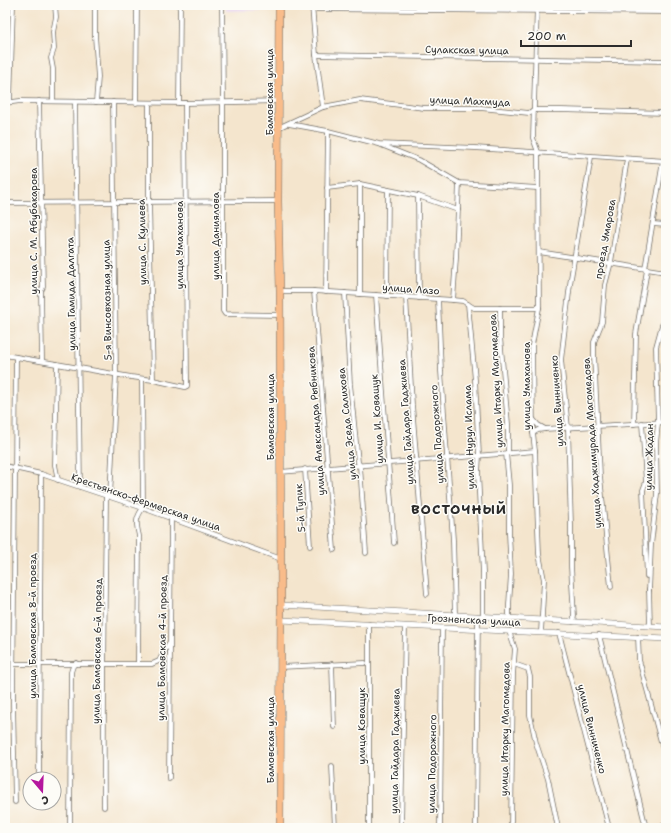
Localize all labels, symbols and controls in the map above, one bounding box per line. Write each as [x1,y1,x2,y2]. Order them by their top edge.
scale bar [521,22,631,48]
text: 200 m [527,28,566,44]
street label: Сулакская улица [425,43,510,57]
street label: Бамовская улица [263,48,276,136]
street label: улица Махмуда [429,93,511,109]
street label: улица С. М. Абубакарова [27,167,40,294]
street label: улица Даниялова [209,191,222,280]
street label: проезд Умарова [592,197,619,280]
street label: улица С. Кулиева [135,198,149,285]
street label: улица Умаханова [173,200,186,289]
street label: улица Гамида Далгата [63,236,78,351]
street label: 5-я Винсовхозная улица [99,239,115,360]
street label: улица Лазо [382,281,440,297]
street label: улица Итарку Магомедова [486,313,506,448]
street label: улица Умаханова [520,341,533,430]
street label: улица Александра Рыбникова [304,345,328,496]
street label: улица Винниченко [547,355,567,447]
street label: улица Хаджимурада Магомедова [580,357,604,529]
street label: улица Гайдара Гаджиева [395,358,417,485]
street label: улица Эседа Салихова [335,366,359,481]
street label: Бамовская улица [264,373,277,461]
street label: улица И. Коващук [367,373,387,464]
street label: улица Подорожного [427,384,447,484]
street label: улица Нурул Ислама [461,384,477,490]
street label: улица Жадан [642,423,656,491]
street label: Крестьянско-фермерская улица [70,470,223,534]
street label: 5-й Тупик [292,483,308,533]
district label: ВОСТОЧНЫЙ [411,500,507,518]
street label: улица Бамовская 8-й проезд [26,553,39,699]
street label: улица Бамовская 4-й проезд [154,574,170,721]
street label: улица Бамовская 6-й проезд [89,577,105,724]
street label: Грозненская улица [427,611,522,629]
street label: улица Итарку Магомедова [497,661,513,796]
street label: улица Винниченко [575,683,609,775]
street label: улица Коващук [355,687,368,765]
street label: улица Гайдара Гаджиева [387,687,403,814]
street label: Бамовская улица [264,696,277,784]
street label: улица Подорожного [425,714,439,814]
north arrow [22,771,62,811]
text: С [39,792,51,808]

